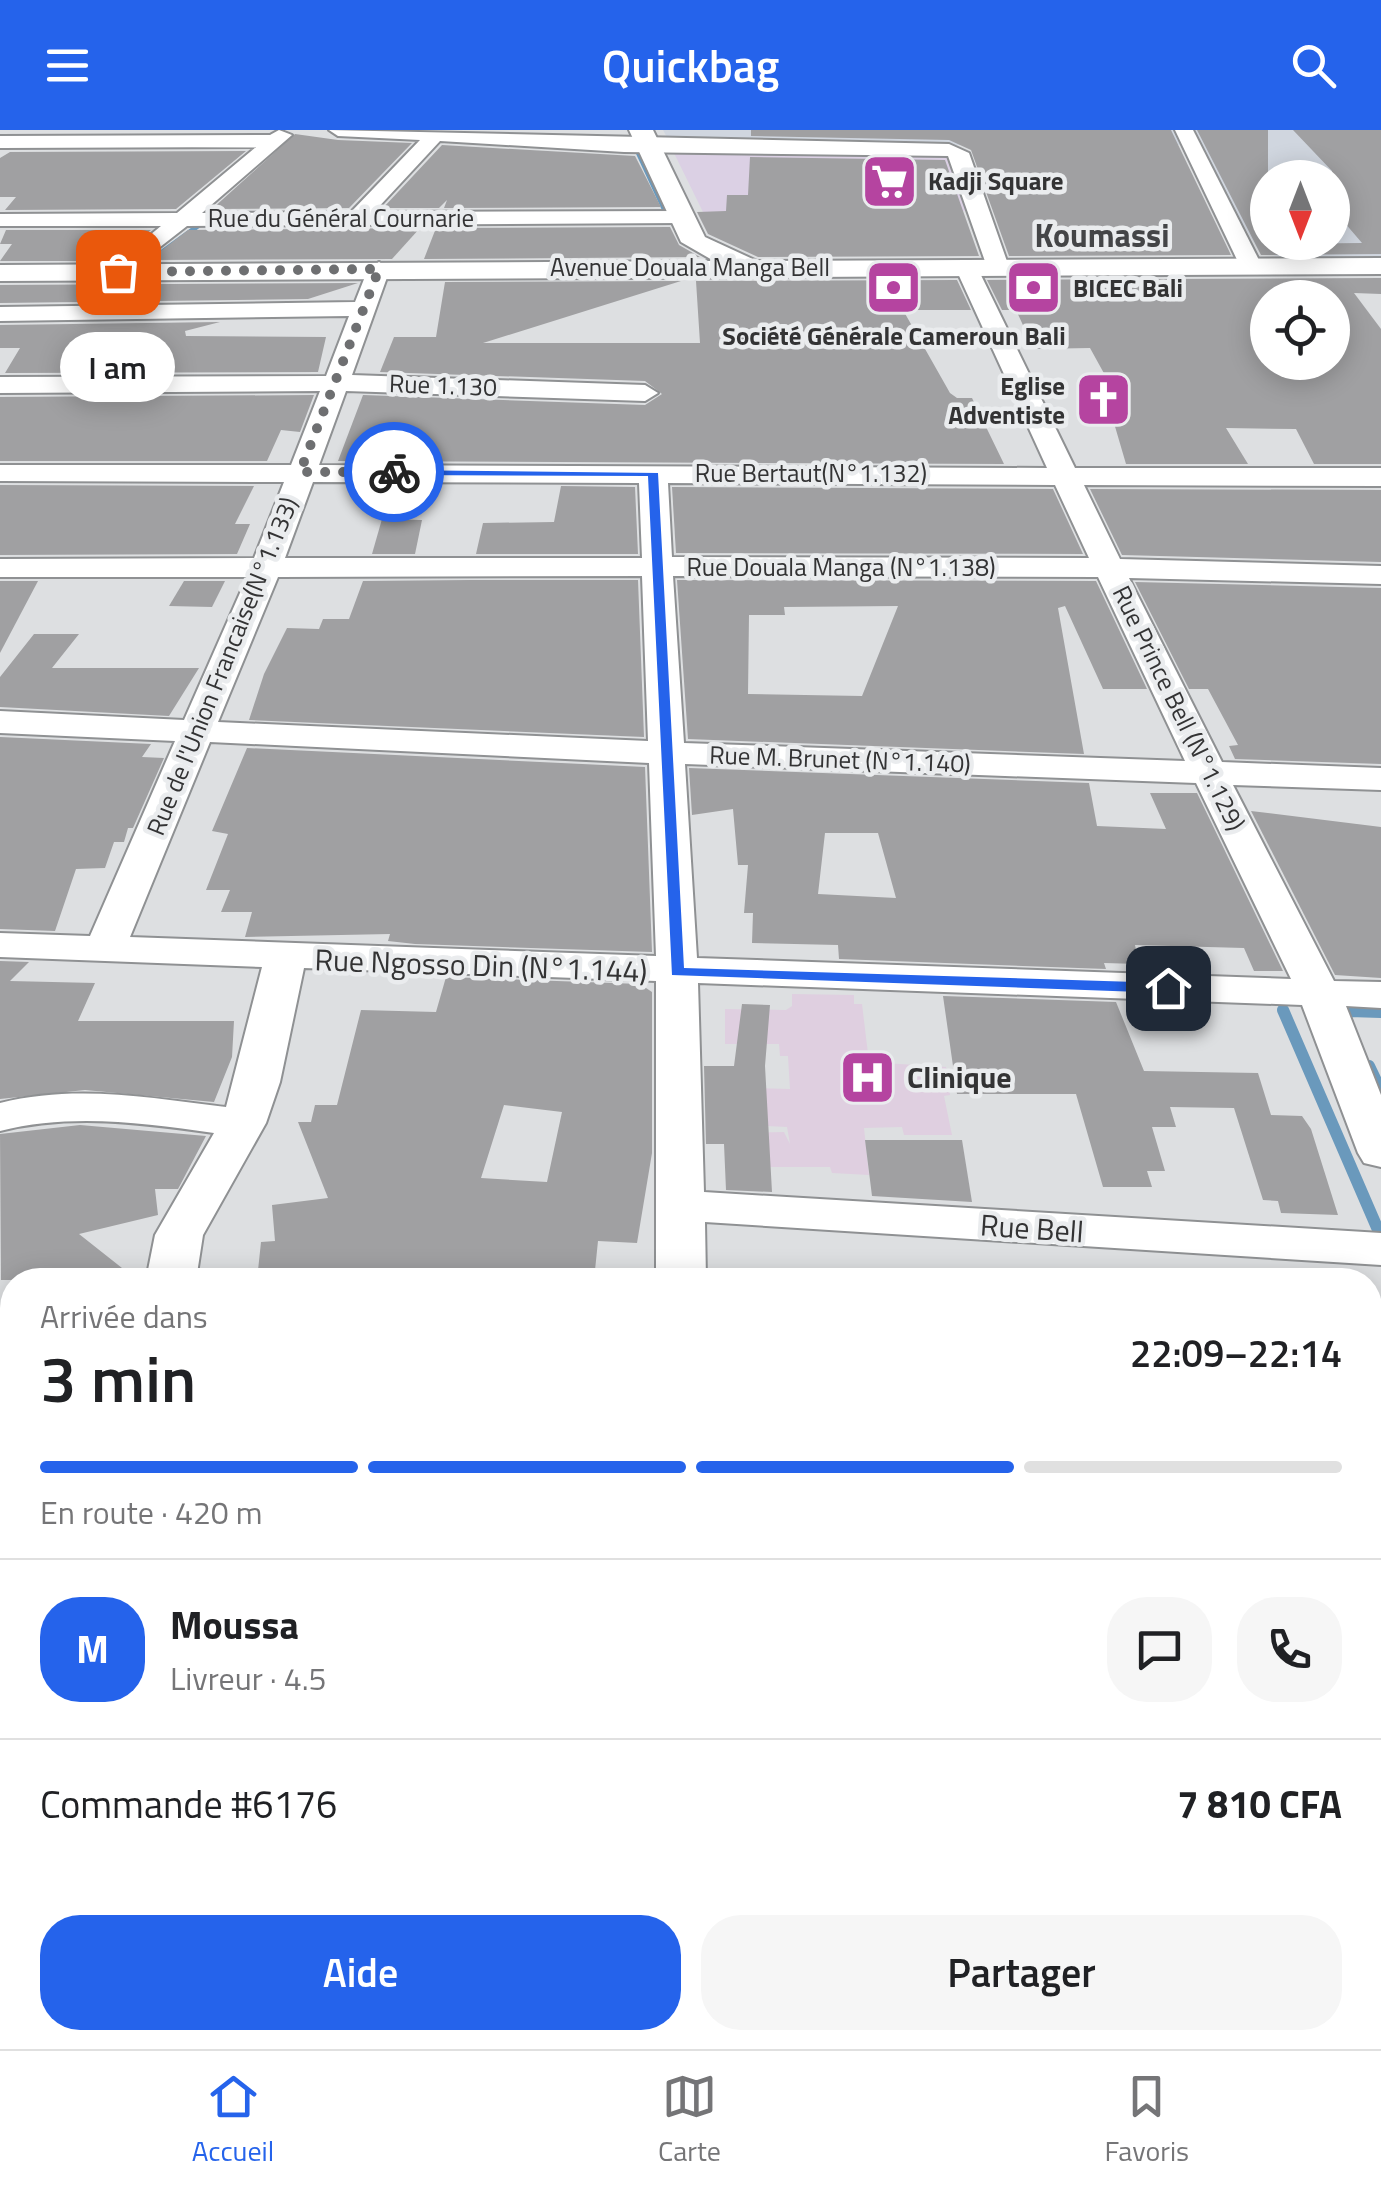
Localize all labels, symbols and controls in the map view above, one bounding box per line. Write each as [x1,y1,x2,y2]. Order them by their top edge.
text: Quickbag [602,31,779,99]
icon: menu [40,38,95,93]
icon: search [1286,38,1341,93]
supermarket icon: Kadji Square [859,151,919,211]
north arrow [1250,160,1350,260]
map controls [1250,160,1350,380]
place label: Kadji Square [928,162,1063,200]
street label: Rue du Général Cournarie [208,199,474,237]
district label: Koumassi [1035,211,1169,259]
pin [76,230,161,315]
icon: bag [91,245,146,300]
street label: Avenue Douala Manga Bell [550,248,830,286]
bank icon: Société Générale Cameroun Bali [864,257,924,317]
bank icon: BICEC Bali [1004,258,1064,318]
place label: BICEC Bali [1073,269,1183,307]
button: locate [1250,280,1350,380]
place label: Société Générale Cameroun Bali [722,317,1066,355]
callout: I am [61,332,176,402]
text: I am [88,343,147,391]
street label: Rue 1.130 [388,364,498,406]
place label: Eglise Adventiste [948,367,1065,434]
church icon: Eglise Adventiste [1074,370,1134,430]
courier [344,422,444,522]
icon: bike [367,445,422,500]
street label: Rue Bertaut(N°1.132) [695,454,927,492]
street label: Rue de l'Union Francaise(N°1.133) [137,491,307,841]
street label: Rue Douala Manga (N°1.138) [687,548,995,586]
street label: Rue Prince Bell (N°1.129) [1103,579,1255,837]
street label: Rue M. Brunet (N°1.140) [709,735,971,783]
street label: Rue Ngosso Din (N°1.144) [314,936,648,994]
pin [1126,946,1211,1031]
icon: home [1141,961,1196,1016]
hospital icon: Clinique [838,1047,898,1107]
place label: Clinique [907,1054,1012,1100]
street label: Rue Bell [979,1201,1085,1255]
text: Arrivée dans [40,1292,208,1340]
text: 22:09–22:14 [1130,1324,1342,1382]
text: 3 min [40,1328,196,1427]
text: En route · 420 m [40,1488,263,1536]
text: Moussa [170,1596,299,1654]
button: chat [1107,1597,1212,1702]
button: phone [1237,1597,1342,1702]
text: M [76,1620,109,1678]
text: Livreur · 4.5 [170,1654,326,1702]
text: Commande #6176 [40,1775,337,1833]
text: 7 810 CFA [1177,1775,1342,1833]
button: Aide [40,1915,681,2030]
button: Partager [701,1915,1342,2030]
tab: Accueil [192,2069,274,2172]
tab: Carte [658,2069,721,2172]
tab: Favoris [1105,2069,1189,2172]

